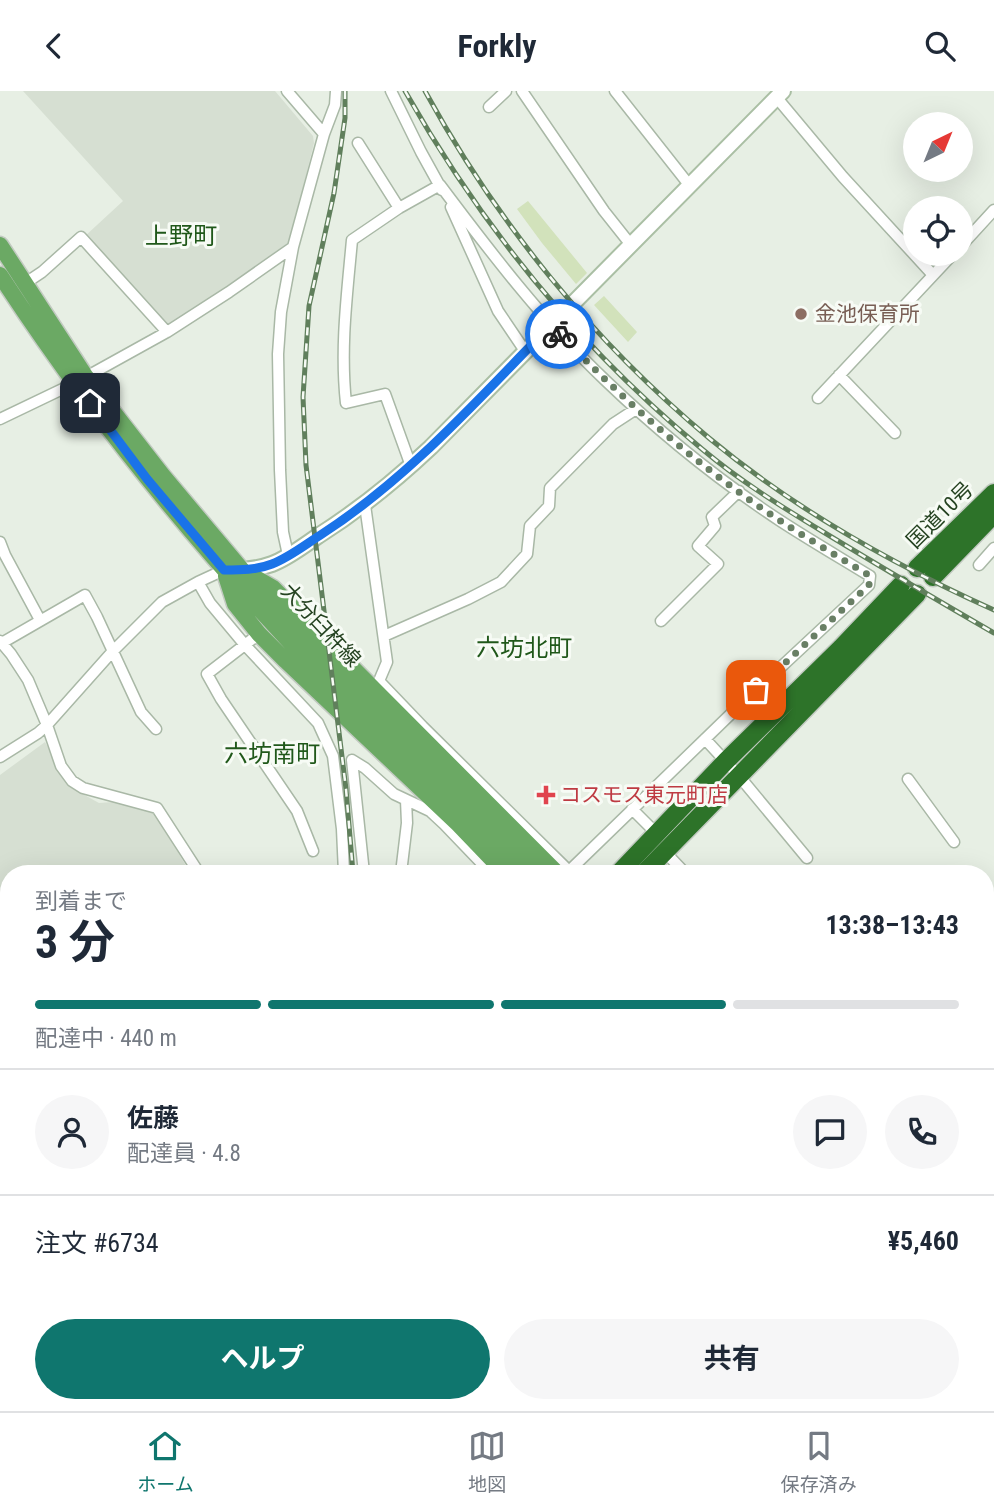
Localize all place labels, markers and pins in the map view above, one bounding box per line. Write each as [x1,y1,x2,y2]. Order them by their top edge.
place label: 金池保育所 [815,302,920,326]
marker: 金池保育所 [793,306,809,322]
pin [60,373,120,433]
pin [726,660,786,720]
place label: コスモス東元町店 [560,783,728,807]
marker: コスモス東元町店 [538,787,554,803]

